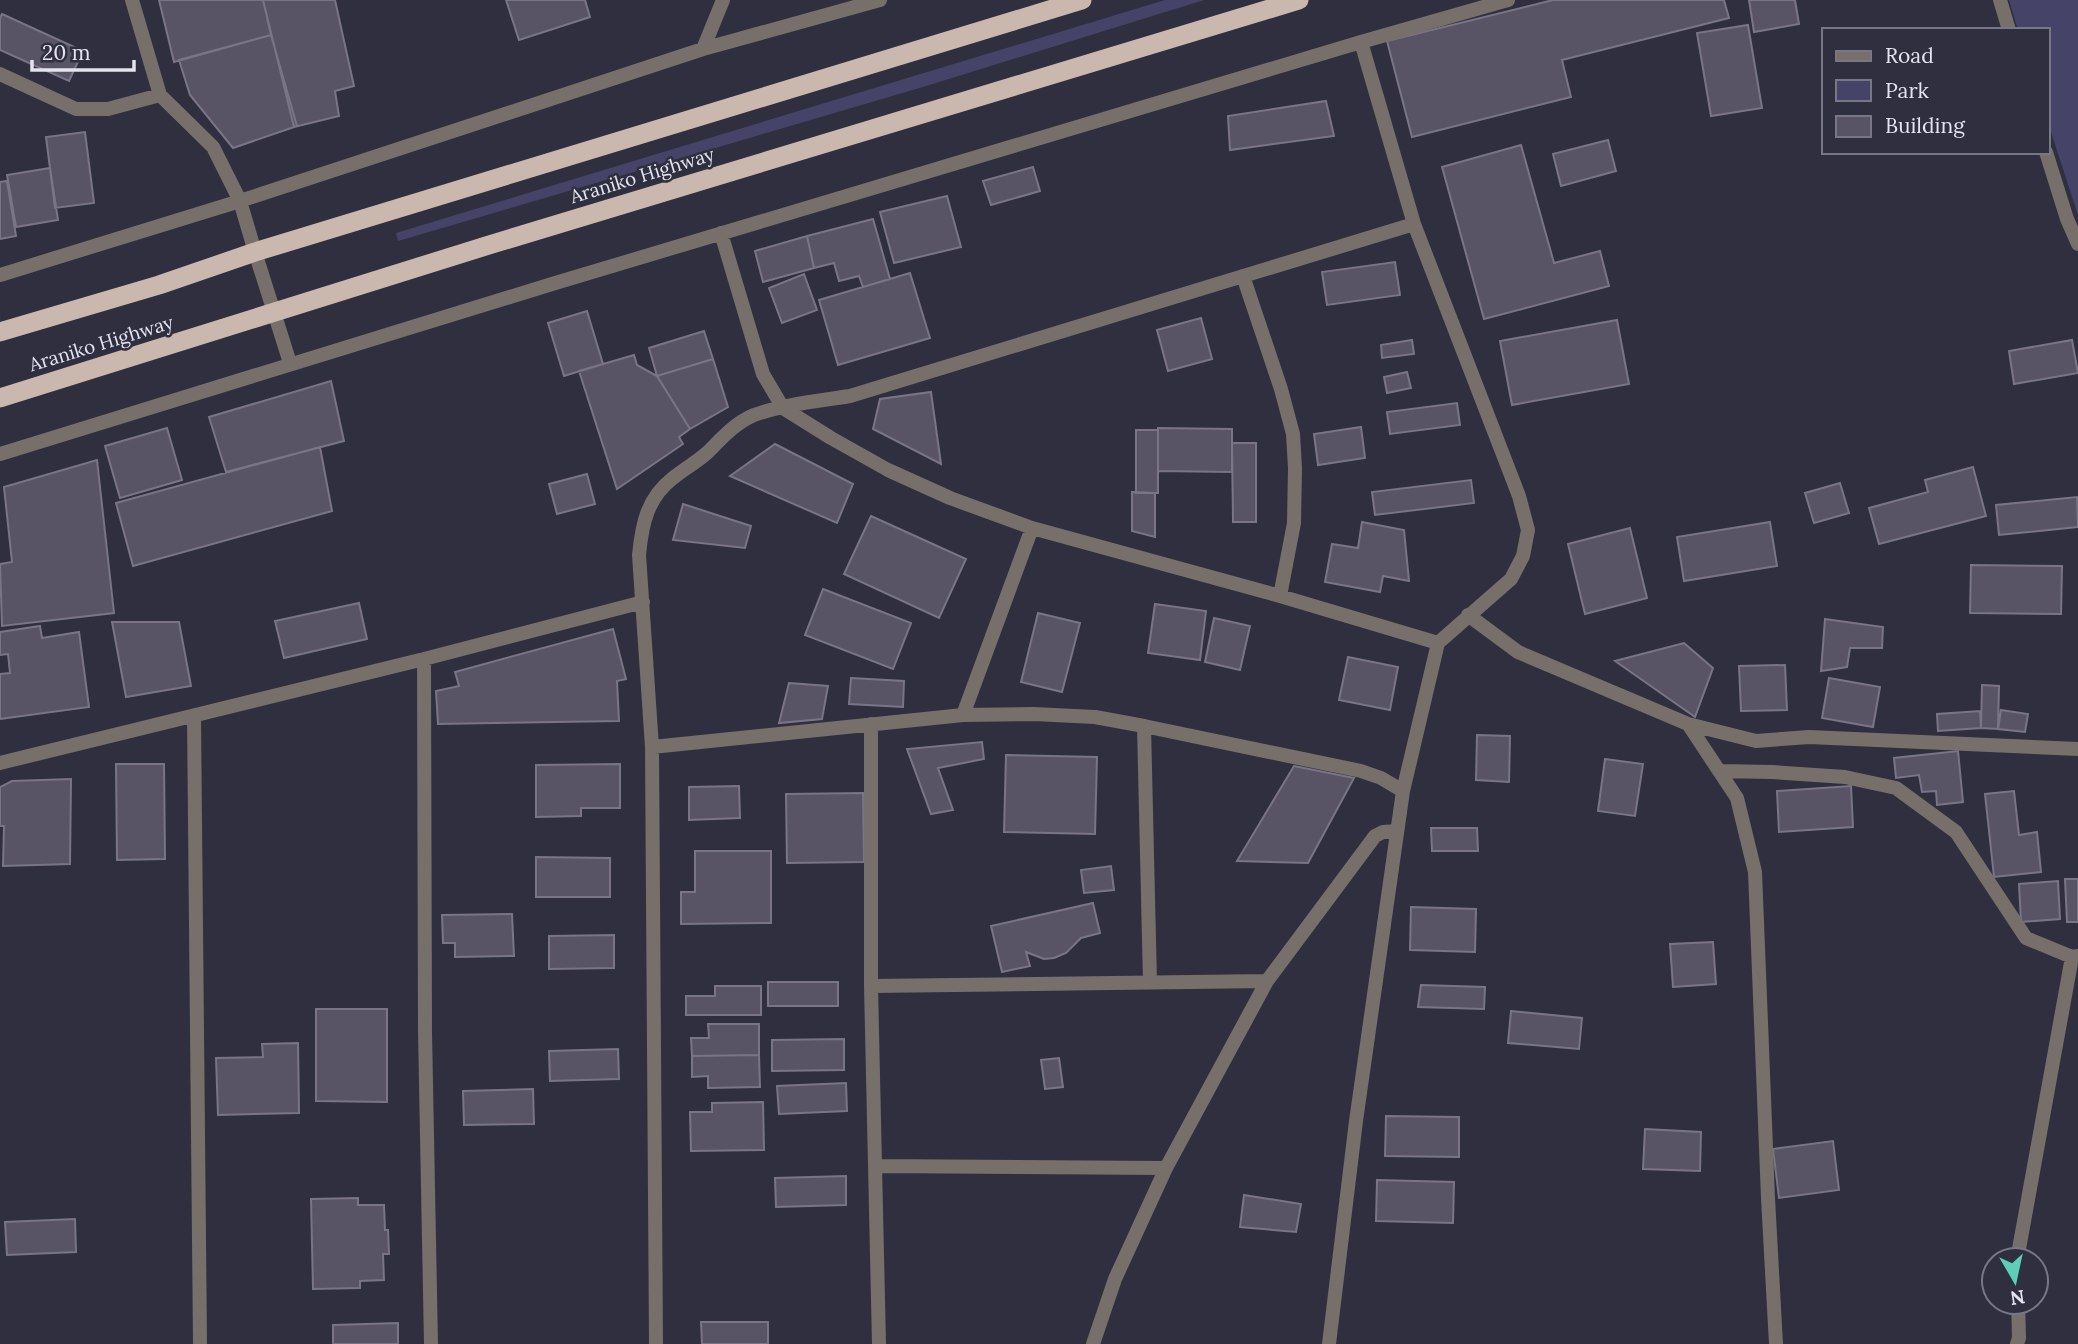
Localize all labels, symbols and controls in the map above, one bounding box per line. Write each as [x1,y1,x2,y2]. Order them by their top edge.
scale bar [32,28,133,72]
legend [1822,28,2050,154]
text: 20 m [42,39,91,66]
text: Road [1885,42,1934,69]
text: Park [1885,77,1929,104]
text: Building [1885,112,1965,139]
street label: Araniko Highway [566,142,717,209]
street label: Araniko Highway [25,310,176,377]
north arrow [1980,1246,2050,1316]
text: N [2008,1285,2027,1311]

